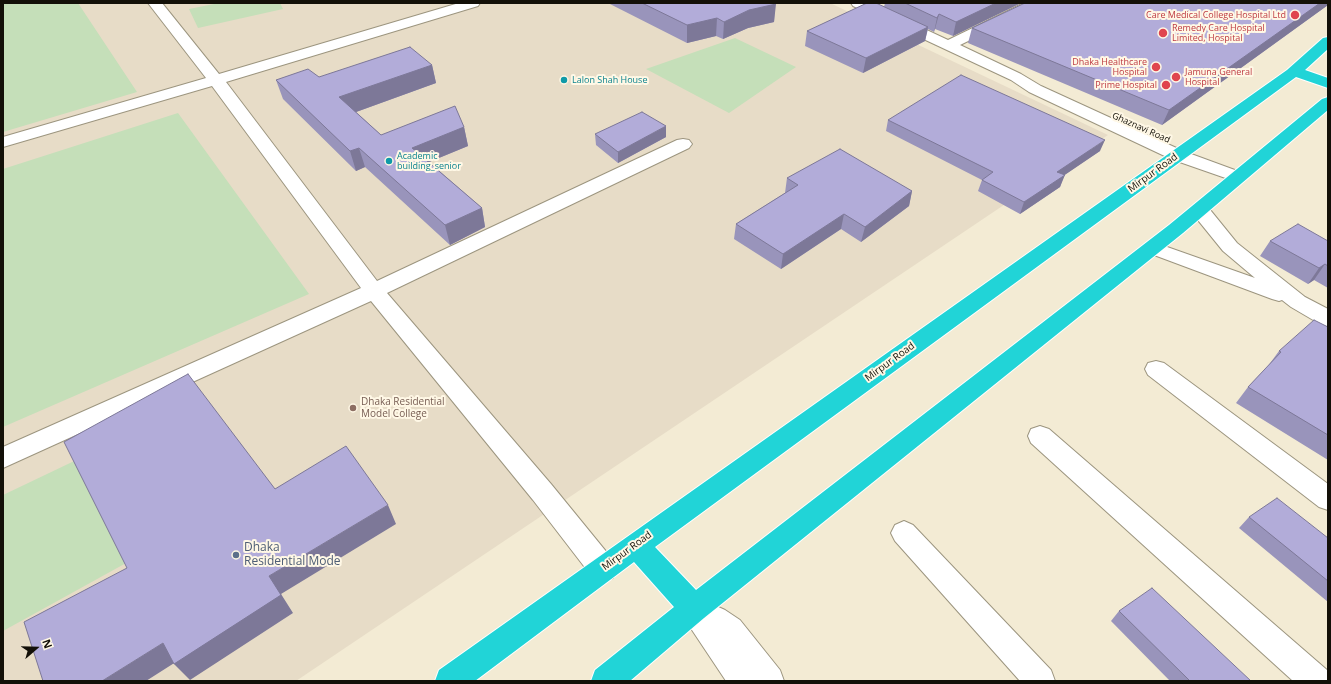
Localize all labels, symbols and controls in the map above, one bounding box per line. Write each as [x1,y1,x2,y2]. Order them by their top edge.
marker: Care Medical College Hospital Ltd [1289,9,1301,21]
place label: Care Medical College Hospital Ltd [1146,10,1286,20]
place label: Remedy Care Hospital Limited, Hospital [1172,23,1265,44]
marker: Remedy Care Hospital Limited, Hospital [1157,27,1169,39]
place label: Dhaka Healthcare Hospital [1072,57,1147,78]
marker: Dhaka Healthcare Hospital [1150,61,1162,73]
place label: Jamuna General Hospital [1185,67,1252,88]
marker: Jamuna General Hospital [1170,71,1182,83]
marker: Lalon Shah House [559,75,569,85]
place label: Lalon Shah House [572,75,647,85]
marker: Prime Hospital [1160,79,1172,91]
place label: Prime Hospital [1095,80,1157,90]
street label: Ghaznavi Road [1110,110,1172,146]
place label: Academic building_senior [397,151,461,172]
street label: Mirpur Road [1126,151,1180,195]
marker: Academic building_senior [384,156,394,166]
street label: Mirpur Road [863,340,917,384]
place label: Dhaka Residential Model College [361,396,444,420]
marker: Dhaka Residential Model College [348,403,358,413]
street label: Mirpur Road [600,529,654,573]
place label: Dhaka Residential Mode [244,541,341,569]
marker: Dhaka Residential Mode [231,550,241,560]
north arrow [16,628,56,668]
text: N [39,637,56,650]

